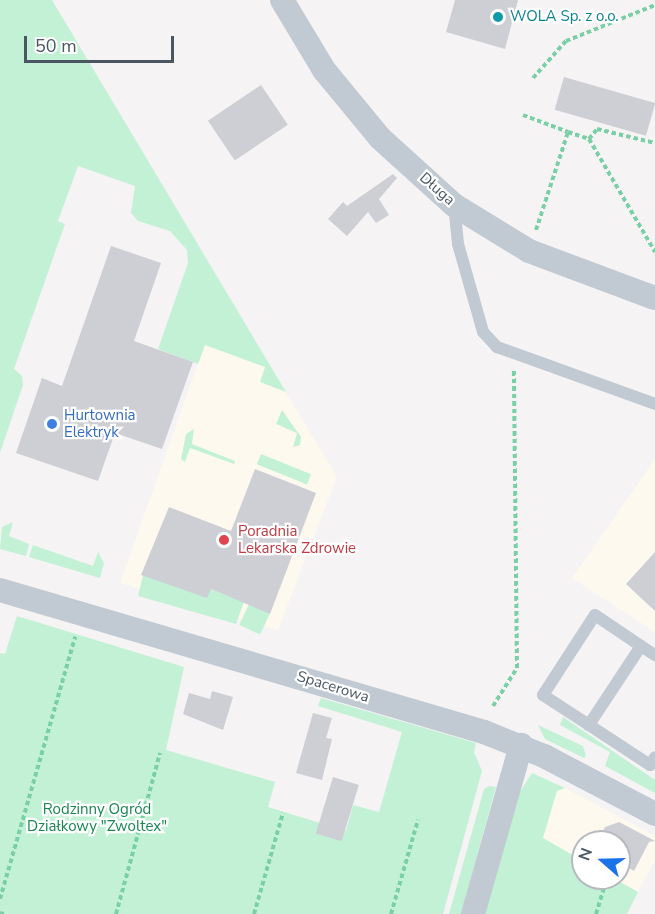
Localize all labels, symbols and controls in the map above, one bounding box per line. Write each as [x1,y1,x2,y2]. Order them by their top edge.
place label: WOLA Sp. z o.o. [510,8,619,26]
marker: WOLA Sp. z o.o. [491,10,505,24]
scale bar [27,24,177,62]
text: 50 m [35,34,77,58]
street label: Długa [416,169,458,209]
place label: Hurtownia Elektryk [64,406,136,441]
marker: Hurtownia Elektryk [45,417,59,431]
place label: Poradnia Lekarska Zdrowie [238,522,356,557]
marker: Poradnia Lekarska Zdrowie [215,531,233,549]
street label: Spacerowa [295,667,371,707]
park label: Rodzinny Ogród Działkowy "Zwoltex" [27,800,167,835]
north arrow [571,830,631,890]
text: N [574,845,598,864]

